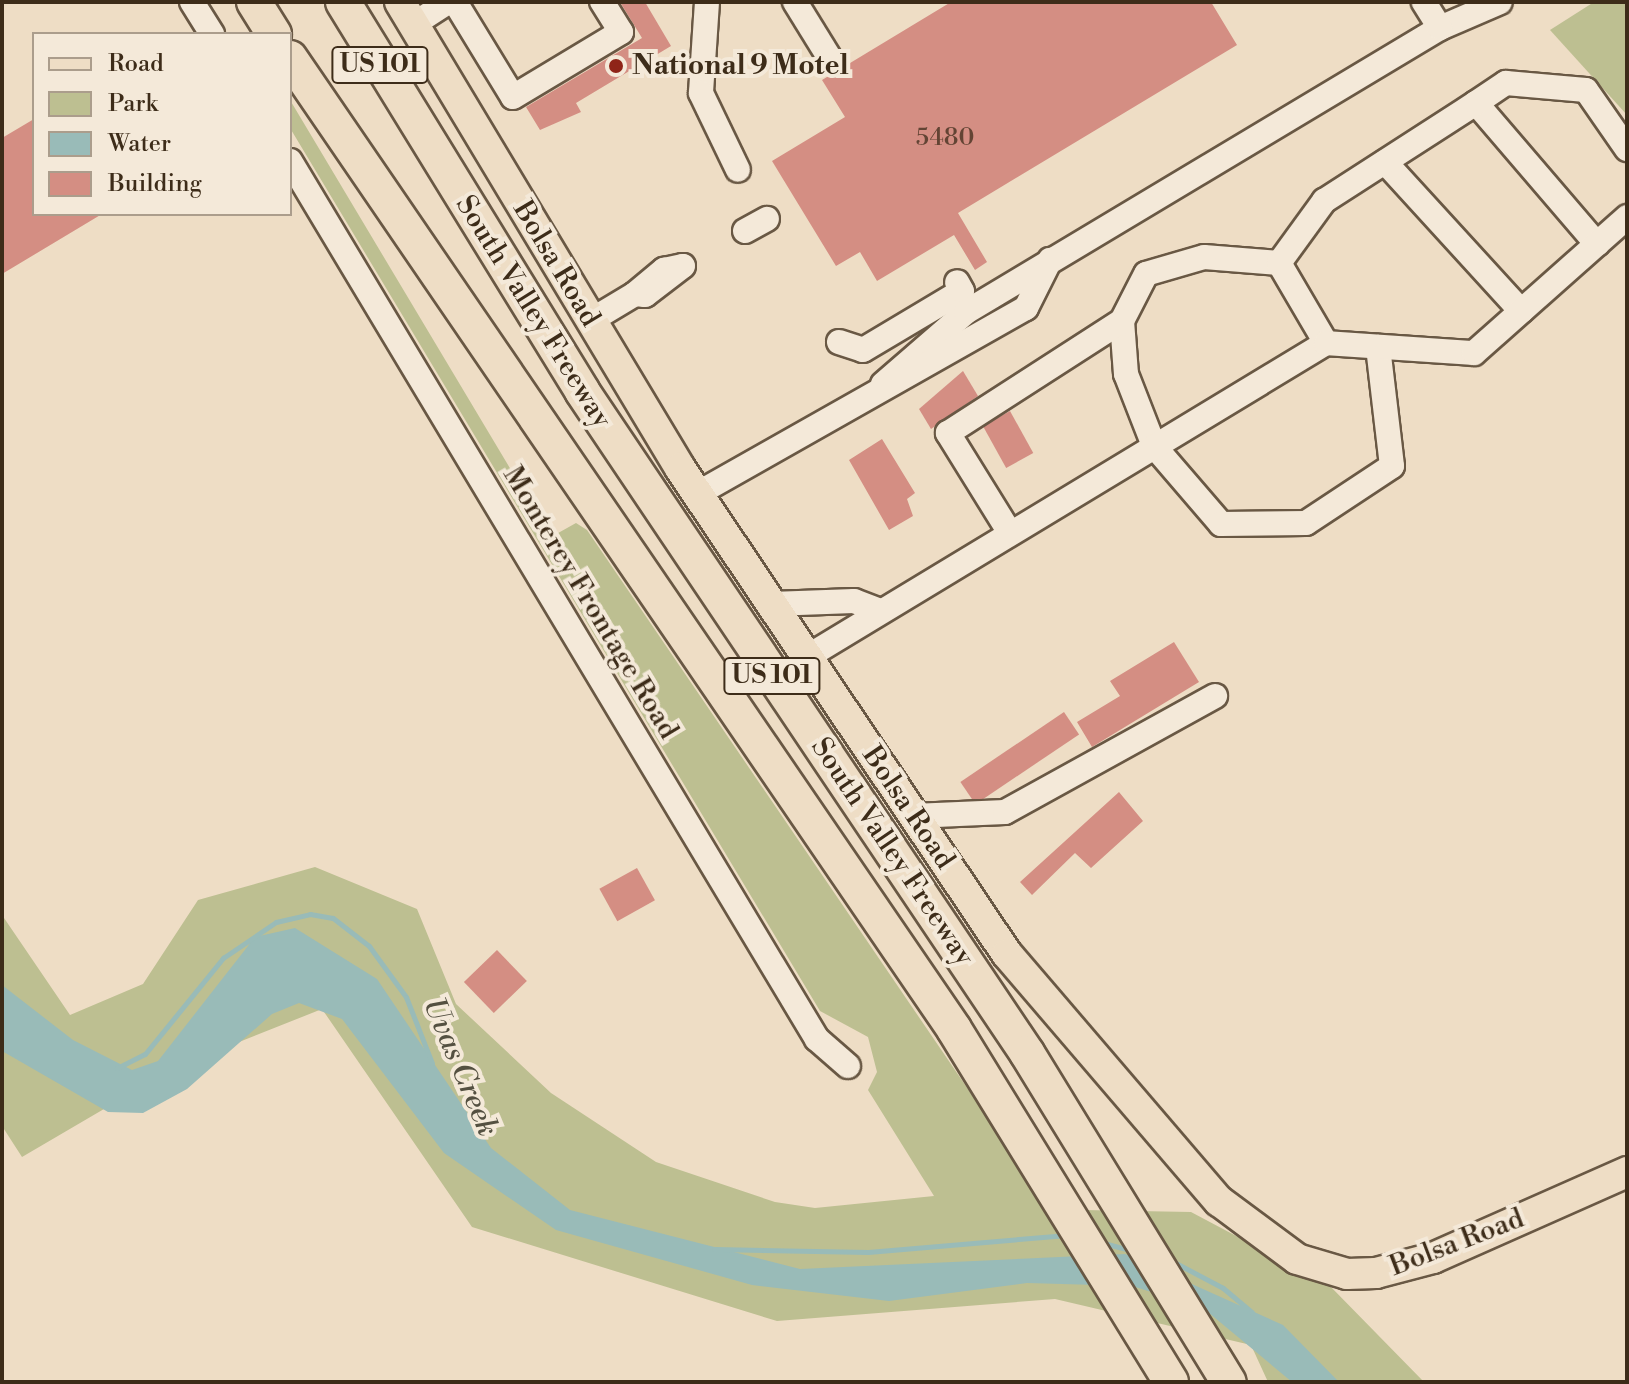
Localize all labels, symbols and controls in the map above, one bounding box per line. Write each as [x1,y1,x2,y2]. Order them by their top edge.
legend [32,32,292,216]
road number: US 101 [330,43,430,87]
text: Road [108,49,164,79]
place label: National 9 Motel [632,49,849,83]
marker: National 9 Motel [607,57,625,75]
text: Park [108,89,158,119]
house number: 5480 [916,125,974,153]
text: Water [108,129,171,159]
text: Building [108,169,202,199]
street label: South Valley Freeway [448,190,618,434]
street label: Bolsa Road [505,195,607,333]
street label: Monterey Frontage Road [495,461,685,745]
road number: US 101 [722,654,822,698]
street label: South Valley Freeway [803,732,981,972]
street label: Bolsa Road [855,740,961,876]
water label: Uvas Creek [415,992,505,1142]
street label: Bolsa Road [1385,1202,1529,1284]

